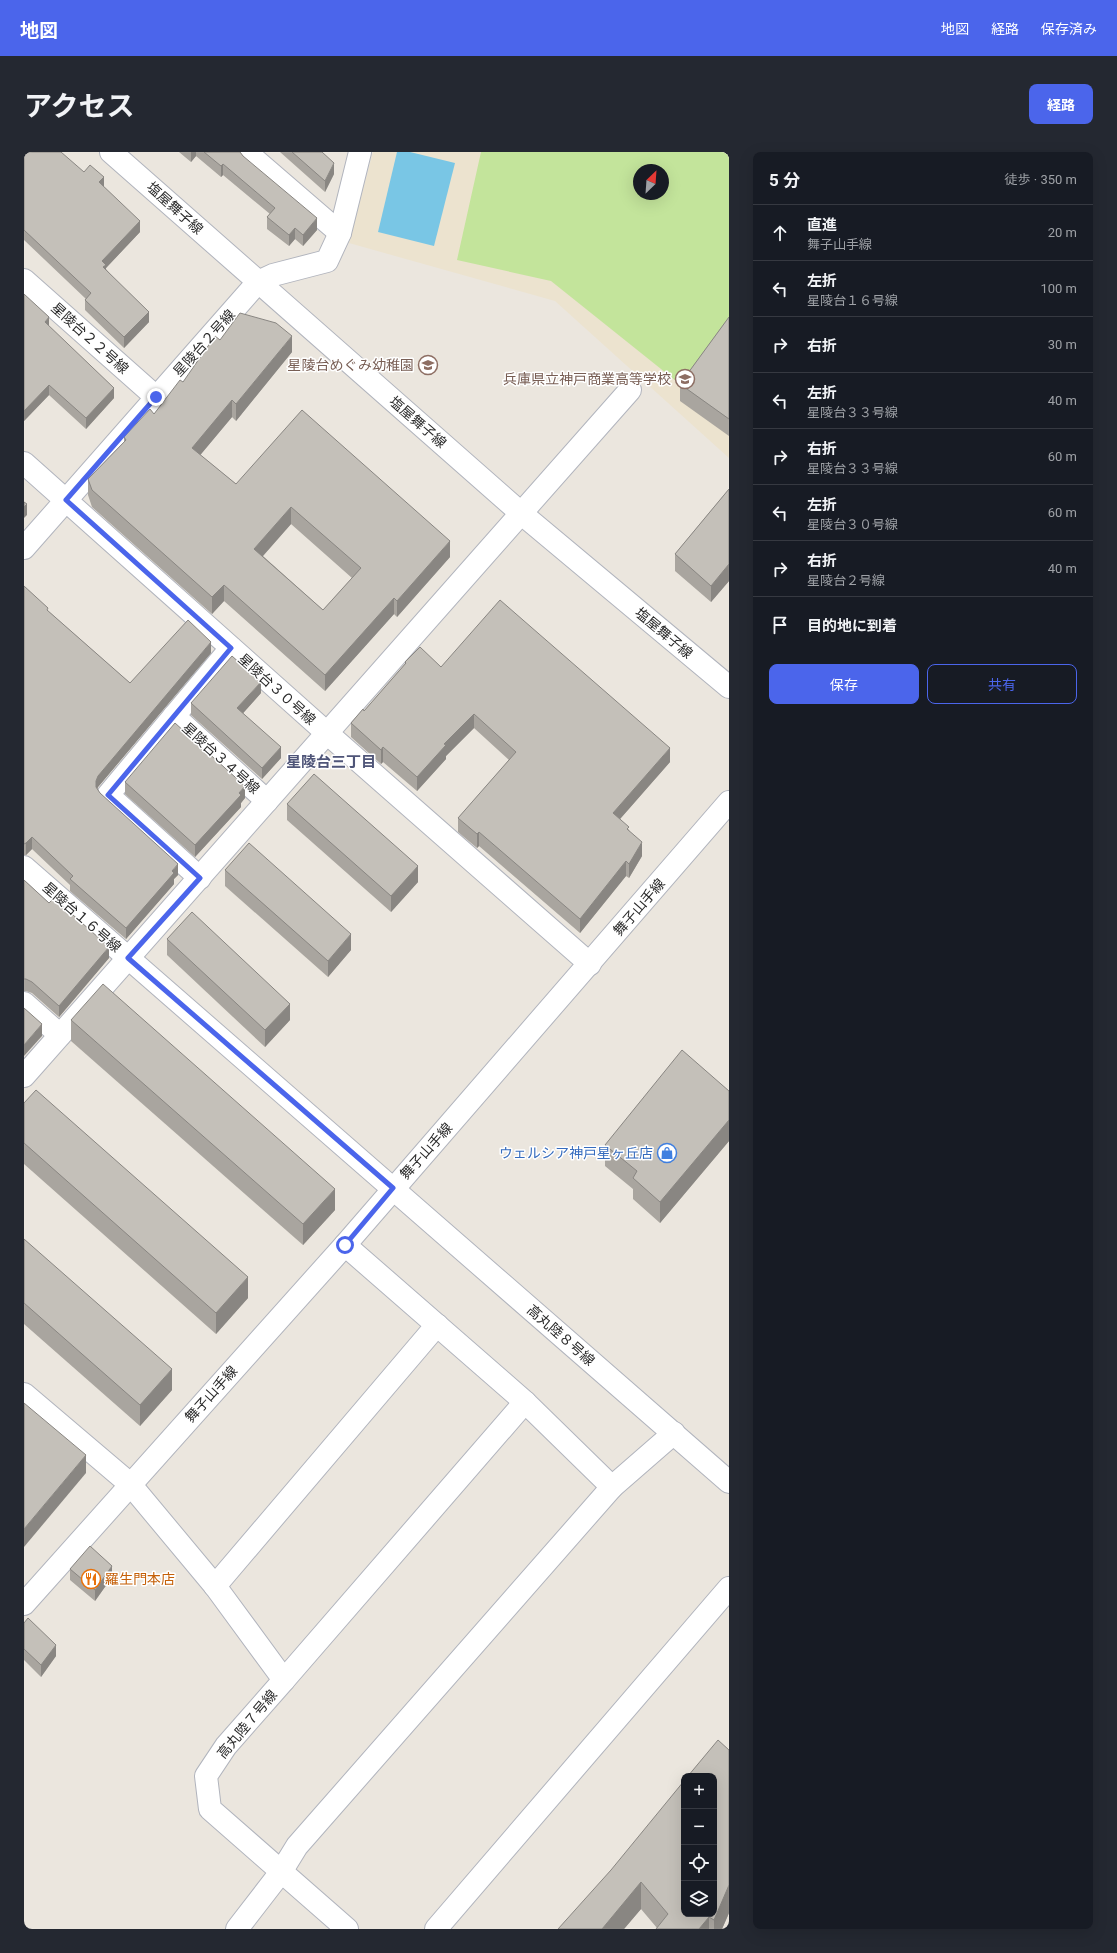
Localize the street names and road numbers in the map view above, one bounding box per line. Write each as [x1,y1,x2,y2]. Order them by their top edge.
street label: 塩屋舞子線 [144,179,206,237]
street label: 星陵台２２号線 [48,299,132,377]
street label: 星陵台２号線 [170,306,238,380]
street label: 塩屋舞子線 [386,393,450,451]
street label: 塩屋舞子線 [632,604,696,662]
street label: 星陵台３０号線 [235,650,319,728]
street label: 星陵台３４号線 [179,719,263,797]
street label: 舞子山手線 [610,875,668,939]
street label: 星陵台１６号線 [40,879,124,955]
street label: 舞子山手線 [397,1120,455,1182]
street label: 高丸陸８号線 [524,1301,598,1369]
street label: 舞子山手線 [182,1363,240,1425]
street label: 高丸陸７号線 [214,1687,280,1761]

